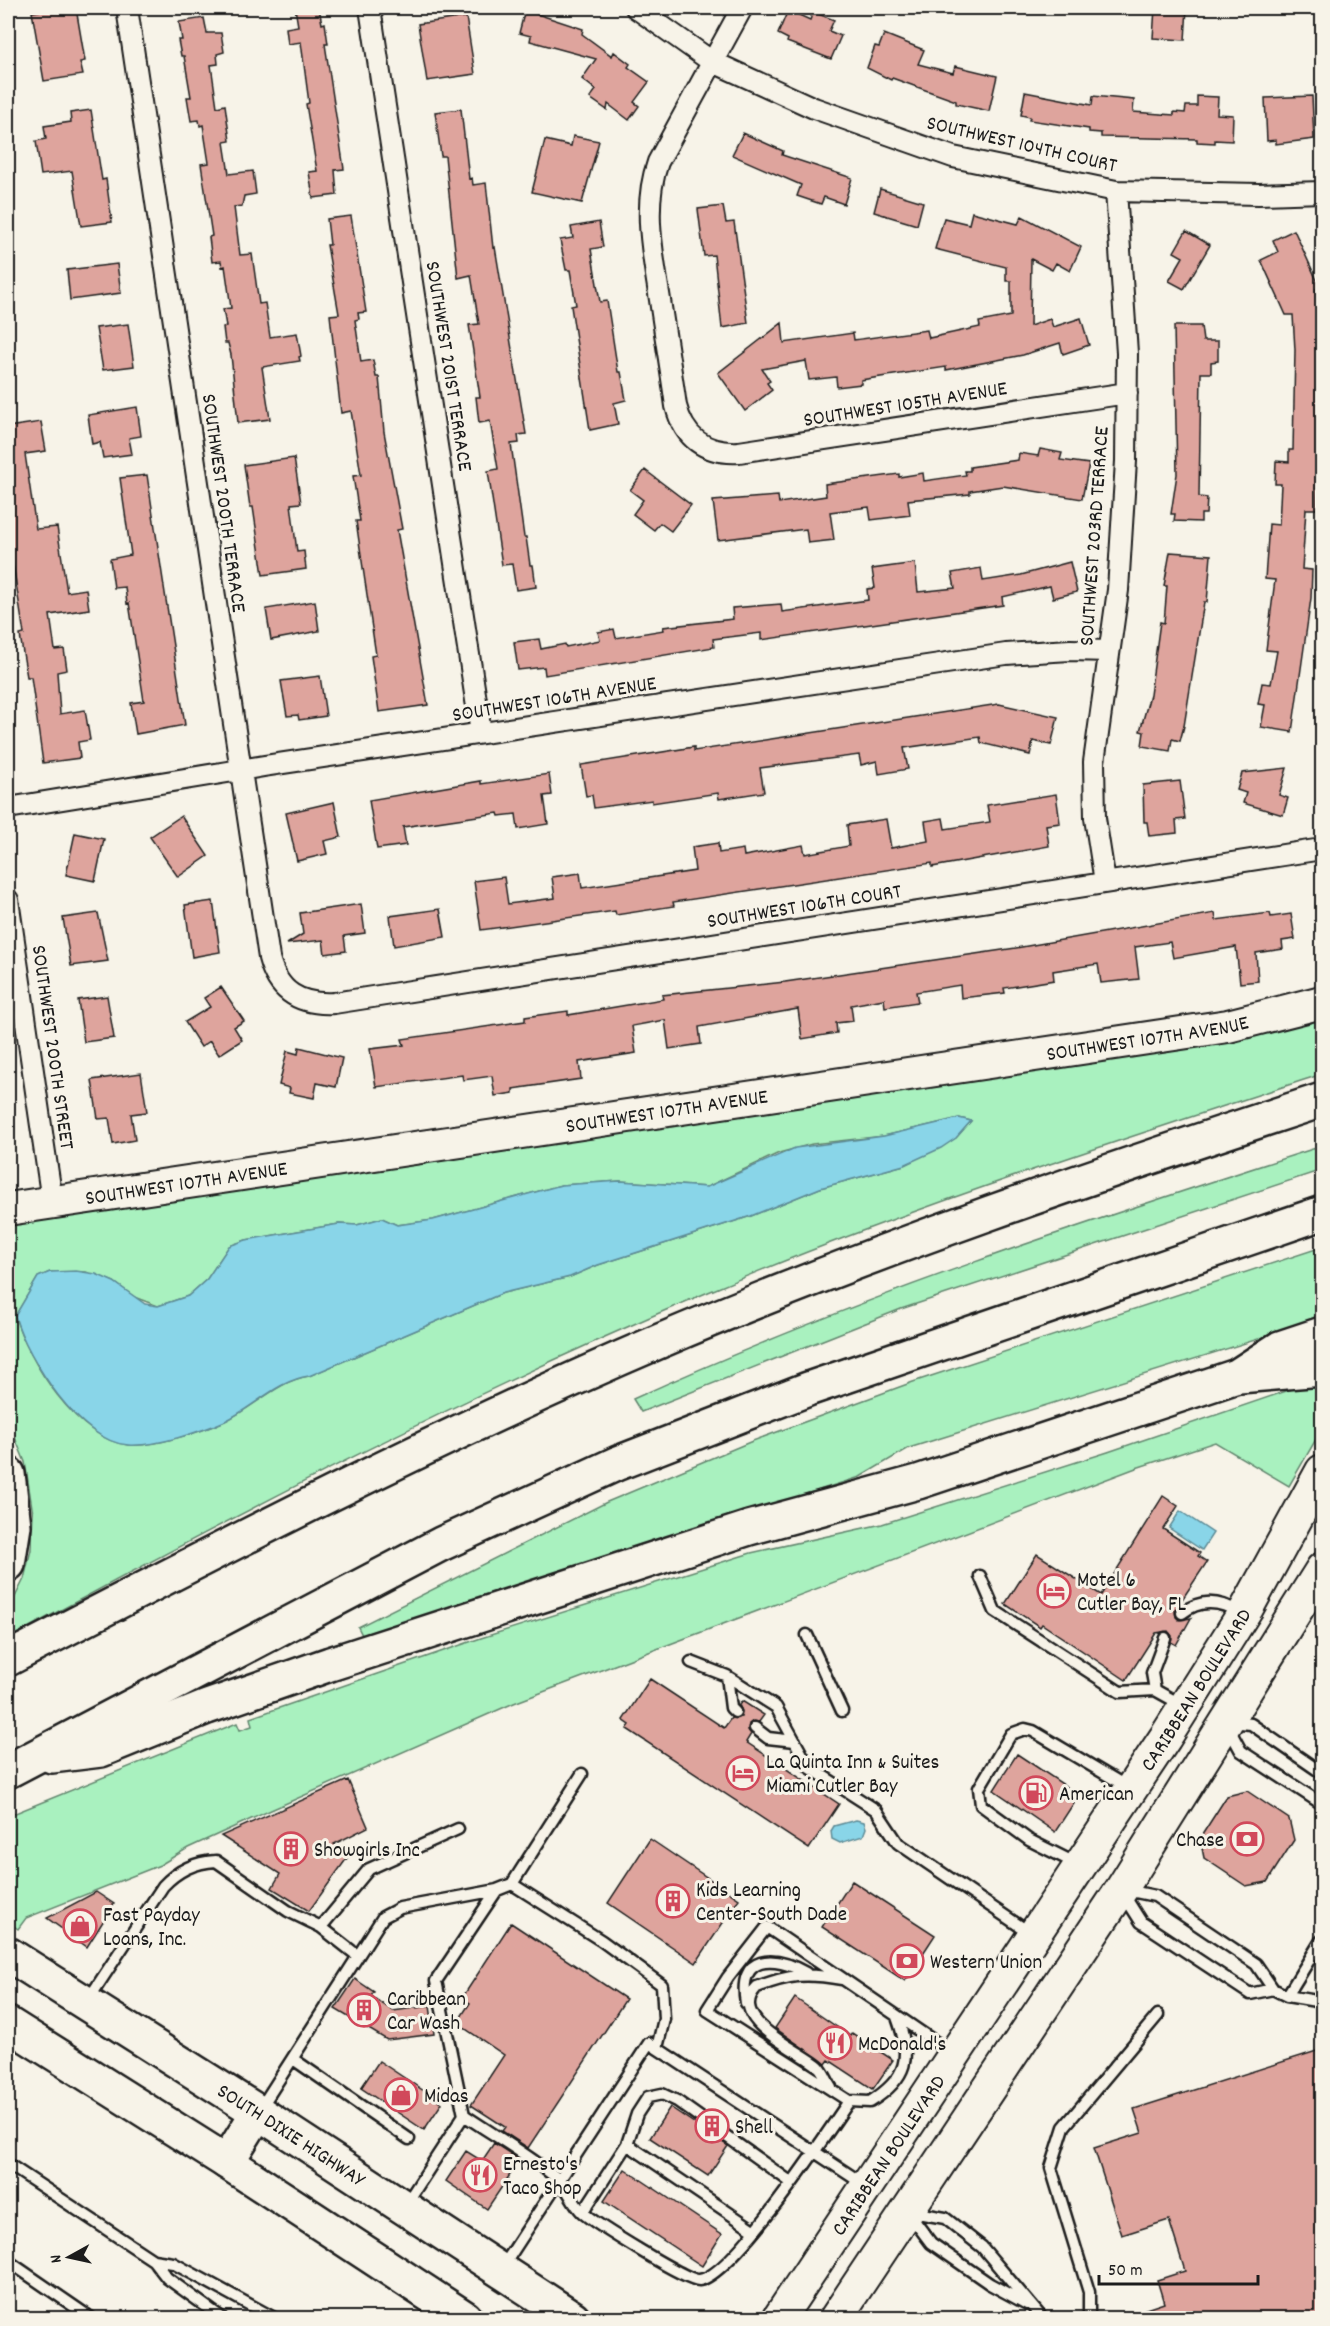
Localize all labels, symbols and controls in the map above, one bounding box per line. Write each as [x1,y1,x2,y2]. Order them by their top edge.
street label: SOUTHWEST 104TH COURT [923,109,1120,183]
street label: SOUTHWEST 201ST TERRACE [416,259,479,474]
street label: SOUTHWEST 105TH AVENUE [802,375,1010,437]
street label: SOUTHWEST 200TH TERRACE [192,392,252,615]
street label: SOUTHWEST 203RD TERRACE [1073,425,1119,647]
street label: SOUTHWEST 106TH AVENUE [450,670,659,732]
street label: SOUTHWEST 106TH COURT [705,878,904,938]
street label: SOUTHWEST 200TH STREET [22,943,80,1152]
street label: SOUTHWEST 107TH AVENUE [1045,1009,1253,1071]
street label: SOUTHWEST 107TH AVENUE [564,1083,771,1143]
street label: SOUTHWEST 107TH AVENUE [83,1155,290,1215]
place label: Motel 6 Cutler Bay, FL [1077,1567,1186,1621]
hotel icon: Motel 6 Cutler Bay, FL [1036,1573,1072,1609]
street label: CARIBBEAN BOULEVARD [1135,1604,1261,1778]
place label: La Quinta Inn & Suites Miami Cutler Bay [766,1749,939,1803]
hotel icon: La Quinta Inn & Suites Miami Cutler Bay [725,1755,761,1791]
fuel station icon: American [1018,1775,1054,1811]
place label: American [1059,1781,1134,1811]
bank icon: Chase [1229,1821,1265,1857]
place label: Chase [1176,1827,1224,1857]
building icon: Showgirls Inc [273,1831,309,1867]
place label: Showgirls Inc [314,1837,420,1867]
place label: Kids Learning Center-South Dade [696,1877,847,1931]
building icon: Kids Learning Center-South Dade [655,1883,691,1919]
place label: Fast Payday Loans, Inc. [103,1902,200,1956]
shop icon: Fast Payday Loans, Inc. [62,1908,98,1944]
bank icon: Western Union [889,1943,925,1979]
place label: Western Union [930,1949,1042,1979]
place label: Caribbean Car Wash [387,1986,466,2040]
building icon: Caribbean Car Wash [346,1992,382,2028]
restaurant icon: McDonald's [817,2025,853,2061]
place label: McDonald's [858,2031,946,2061]
street label: CARIBBEAN BOULEVARD [826,2070,955,2243]
shop icon: Midas [383,2077,419,2113]
street label: SOUTH DIXIE HIGHWAY [210,2078,371,2197]
place label: Midas [424,2083,469,2113]
building icon: Shell [694,2108,730,2144]
place label: Shell [735,2114,773,2144]
place label: Ernesto's Taco Shop [503,2151,582,2205]
restaurant icon: Ernesto's Taco Shop [462,2157,498,2193]
north arrow [39,2227,99,2287]
scale bar [1099,2248,1258,2286]
text: N [45,2253,69,2264]
text: 50 m [1108,2259,1143,2284]

